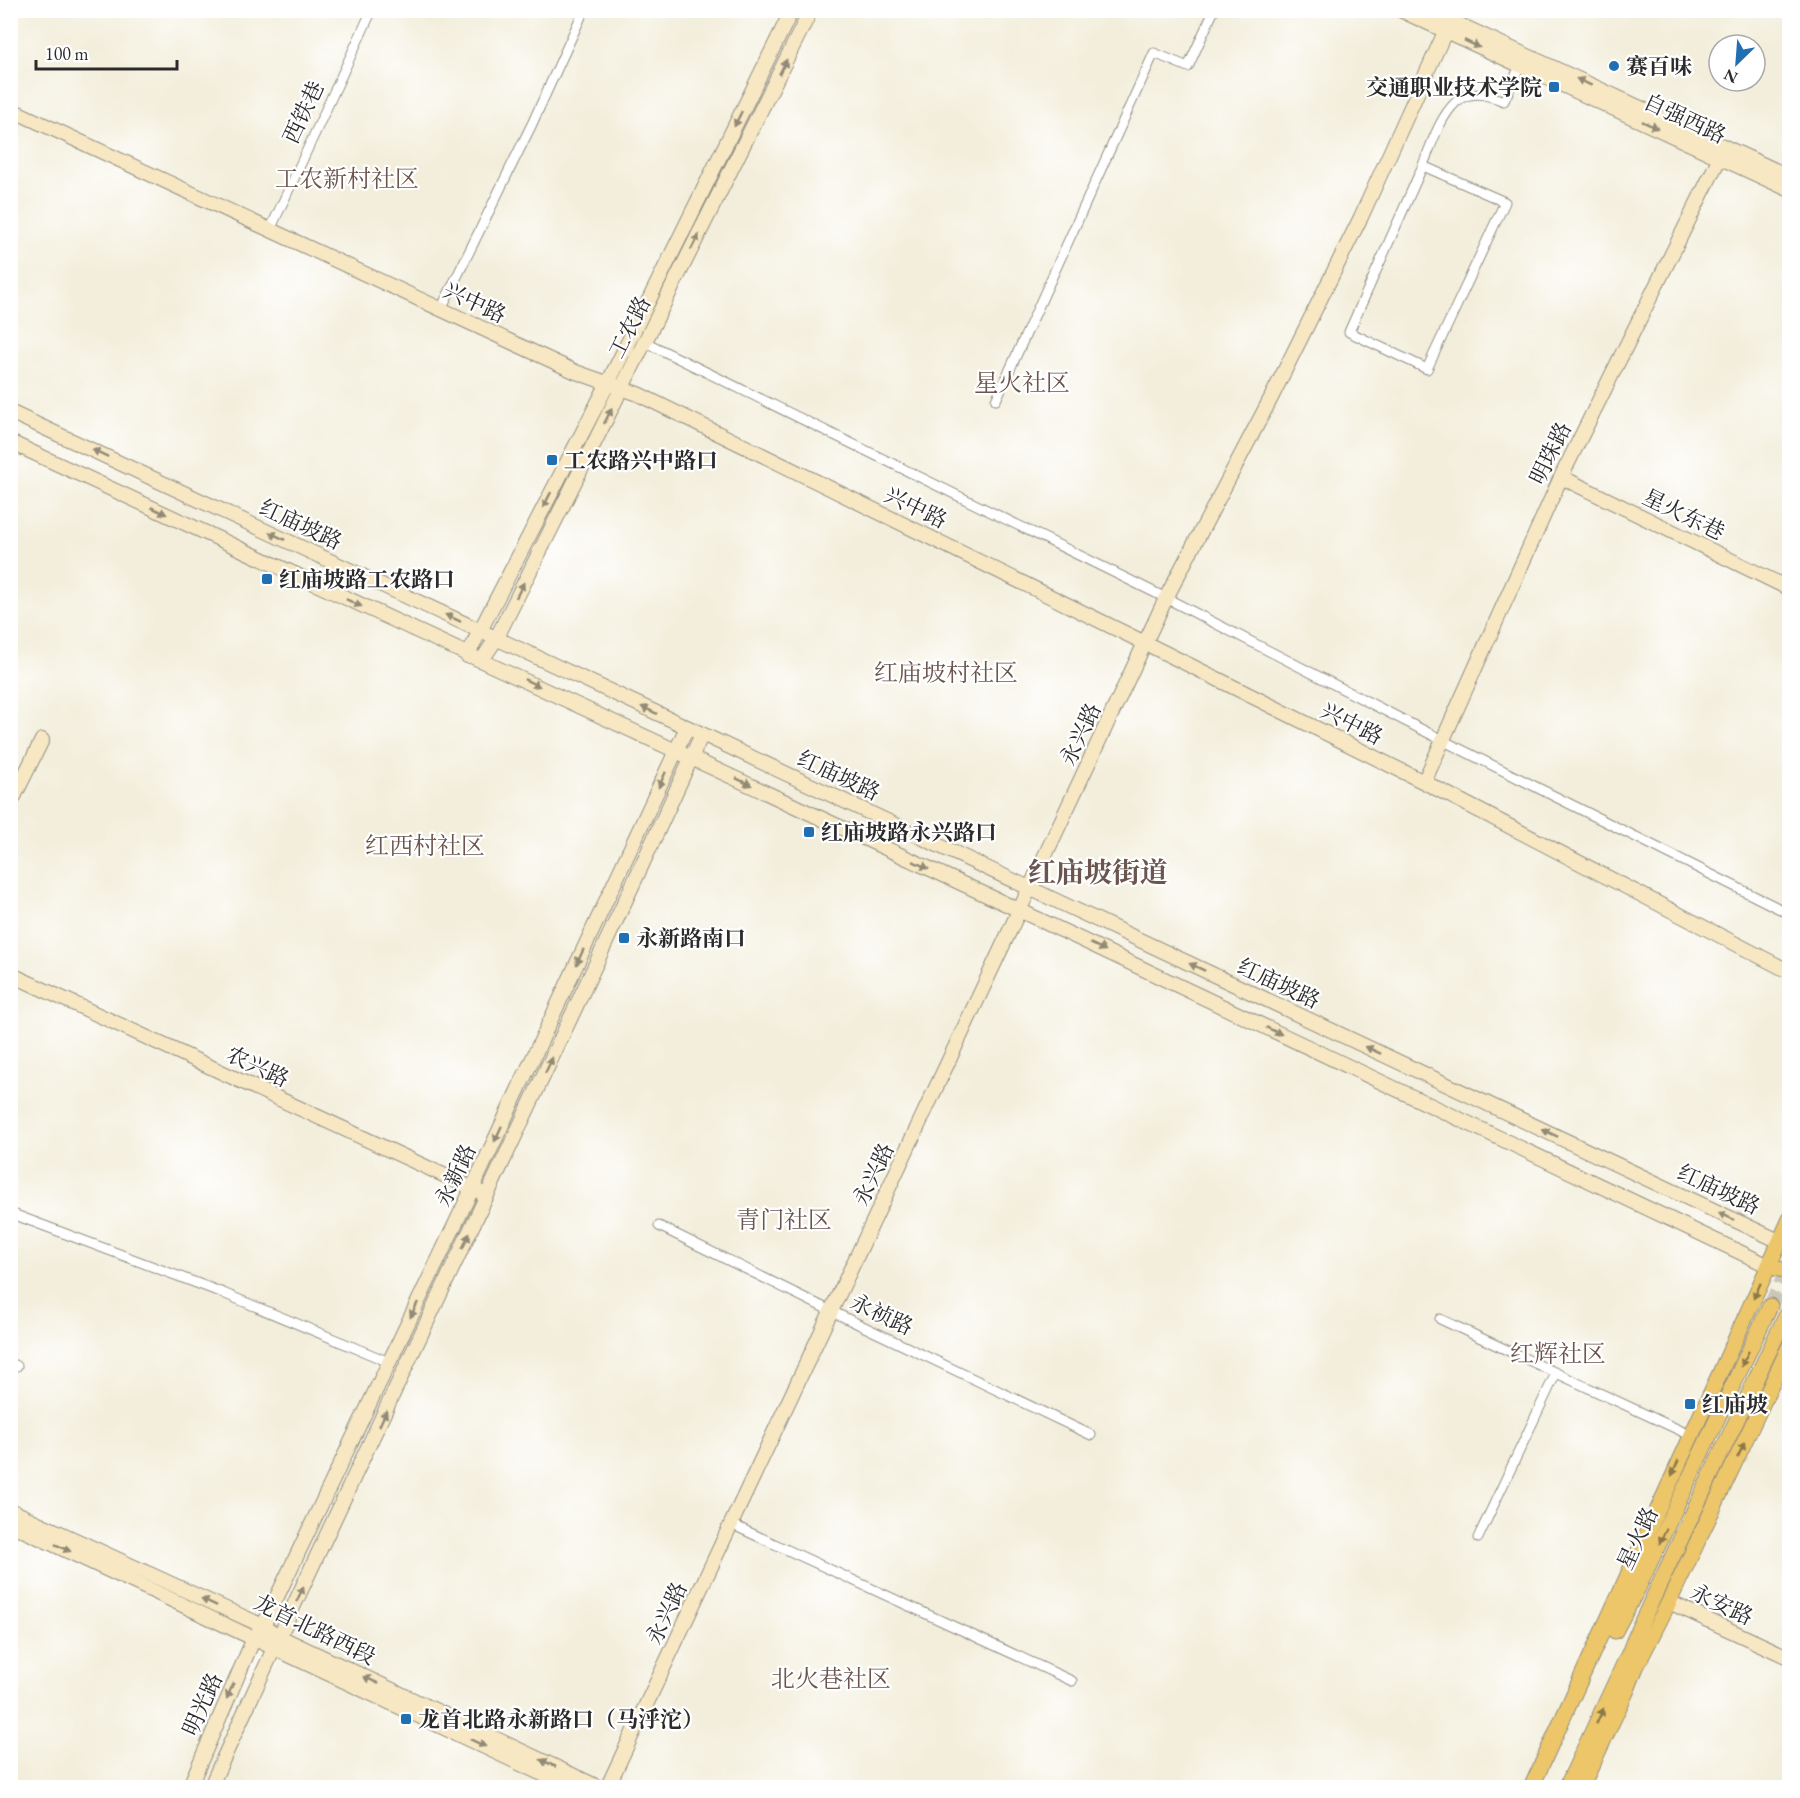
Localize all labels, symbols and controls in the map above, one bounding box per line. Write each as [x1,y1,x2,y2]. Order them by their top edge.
scale bar [36,33,177,71]
north arrow [1707,33,1767,93]
one-way arrow [1464,40,1481,49]
text: 100 m [45,42,89,65]
place label: 赛百味 [1626,52,1692,81]
one-way arrow [778,59,787,76]
marker: 赛百味 [1607,59,1621,73]
text: N [1721,64,1741,88]
place label: 交通职业技术学院 [1366,73,1542,102]
street label: 西铁巷 [276,76,331,148]
one-way arrow [1575,77,1592,86]
marker: 交通职业技术学院 [1547,80,1561,94]
street label: 自强西路 [1639,87,1731,150]
one-way arrow [734,111,743,128]
one-way arrow [1641,120,1659,130]
district label: 工农新村社区 [275,163,419,194]
one-way arrow [691,233,700,250]
street label: 兴中路 [439,275,511,330]
street label: 工农路 [602,291,657,363]
district label: 星火社区 [974,367,1070,398]
one-way arrow [603,408,613,425]
street label: 明珠路 [1523,417,1578,489]
place label: 工农路兴中路口 [564,446,718,475]
one-way arrow [91,449,108,458]
marker: 工农路兴中路口 [545,453,559,467]
street label: 兴中路 [880,480,952,535]
street label: 星火东巷 [1638,482,1730,547]
one-way arrow [542,492,552,509]
street label: 红庙坡路 [255,493,347,556]
one-way arrow [150,507,167,516]
one-way arrow [268,531,285,540]
place label: 红庙坡路工农路口 [279,565,455,594]
marker: 红庙坡路工农路口 [260,572,274,586]
one-way arrow [516,582,525,599]
one-way arrow [346,598,363,607]
one-way arrow [445,614,462,623]
district label: 红庙坡村社区 [874,657,1018,688]
one-way arrow [523,678,541,688]
street label: 兴中路 [1316,696,1388,751]
street label: 永兴路 [1053,698,1108,770]
one-way arrow [640,705,657,714]
street label: 红庙坡路 [793,744,885,807]
one-way arrow [657,771,666,788]
one-way arrow [736,778,753,787]
place label: 红庙坡路永兴路口 [821,818,997,847]
marker: 红庙坡路永兴路口 [802,825,816,839]
district label: 红西村社区 [365,830,485,861]
district label: 红庙坡街道 [1028,854,1168,890]
one-way arrow [913,860,930,869]
place label: 永新路南口 [636,924,746,953]
marker: 永新路南口 [617,931,631,945]
one-way arrow [1089,943,1106,952]
one-way arrow [575,948,584,965]
street label: 红庙坡路 [1233,952,1325,1015]
one-way arrow [1188,963,1205,972]
one-way arrow [1265,1027,1282,1036]
street label: 农兴路 [222,1039,294,1094]
one-way arrow [1365,1046,1382,1055]
one-way arrow [544,1056,553,1073]
one-way arrow [493,1125,502,1142]
one-way arrow [1541,1129,1558,1138]
street label: 永兴路 [846,1138,901,1210]
street label: 永新路 [428,1139,483,1211]
street label: 红庙坡路 [1673,1158,1765,1221]
district label: 青门社区 [736,1204,832,1235]
one-way arrow [1718,1212,1735,1221]
one-way arrow [462,1233,471,1250]
one-way arrow [1752,1283,1762,1301]
street label: 永祯路 [846,1287,918,1342]
one-way arrow [410,1301,419,1318]
district label: 红辉社区 [1510,1338,1606,1369]
one-way arrow [1741,1350,1750,1367]
place label: 红庙坡 [1702,1390,1768,1419]
marker: 红庙坡 [1683,1397,1697,1411]
one-way arrow [378,1408,388,1426]
one-way arrow [1737,1442,1746,1459]
one-way arrow [1671,1460,1680,1477]
street label: 星火路 [1610,1502,1665,1574]
one-way arrow [1658,1527,1667,1544]
one-way arrow [55,1544,72,1553]
street label: 永兴路 [639,1577,694,1649]
street label: 永安路 [1686,1577,1758,1632]
one-way arrow [295,1586,304,1603]
street label: 龙首北路西段 [249,1587,380,1671]
one-way arrow [201,1597,218,1606]
district label: 北火巷社区 [771,1663,891,1694]
street label: 明光路 [176,1668,229,1740]
one-way arrow [363,1675,380,1684]
one-way arrow [226,1683,235,1700]
place label: 龙首北路永新路口（马泘沱） [418,1705,704,1734]
one-way arrow [1596,1707,1605,1724]
marker: 龙首北路永新路口（马泘沱） [399,1712,413,1726]
one-way arrow [469,1738,487,1748]
one-way arrow [539,1758,556,1767]

